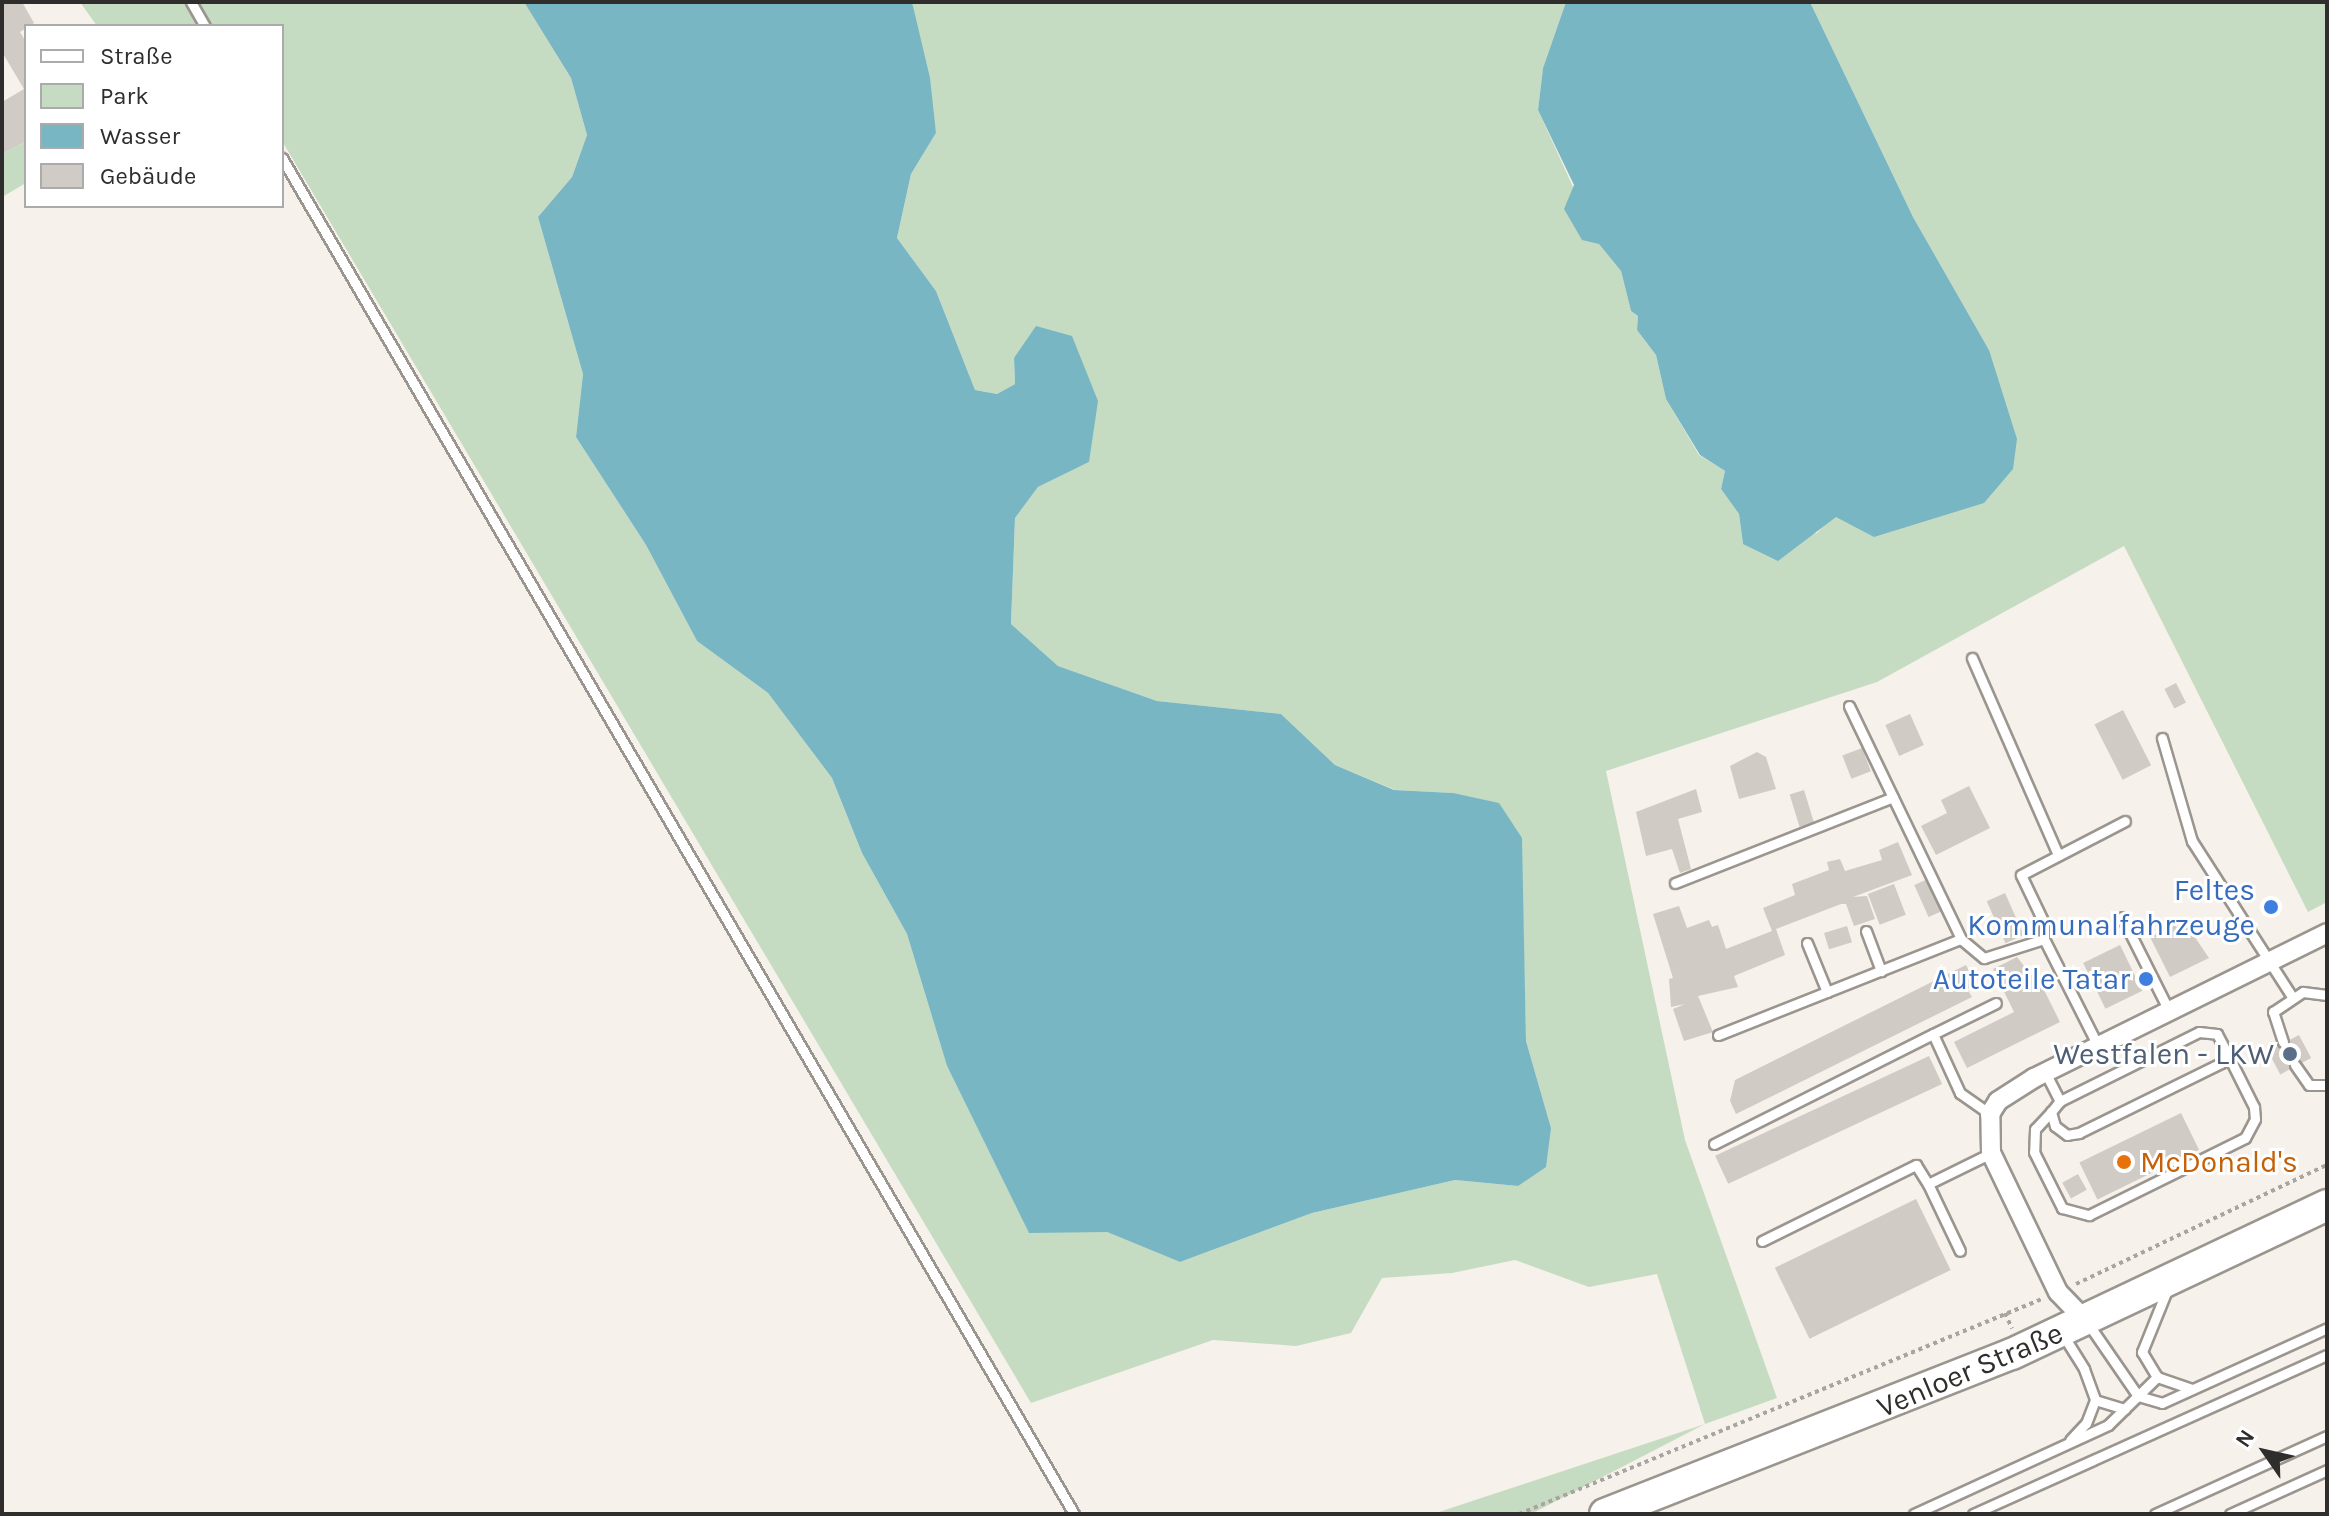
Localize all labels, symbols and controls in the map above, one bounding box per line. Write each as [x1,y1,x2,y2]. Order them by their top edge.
legend [24,24,284,208]
text: Straße [100,42,172,70]
text: Park [100,82,149,110]
text: Wasser [100,122,180,150]
text: Gebäude [100,162,196,190]
place label: Feltes Kommunalfahrzeuge [1967,872,2255,942]
marker: Feltes Kommunalfahrzeuge [2262,898,2280,916]
place label: Autoteile Tatar [1933,961,2130,997]
marker: Autoteile Tatar [2137,970,2155,988]
place label: Westfalen - LKW [2053,1036,2274,1072]
marker: Westfalen - LKW [2281,1045,2299,1063]
place label: McDonald's [2140,1144,2298,1180]
marker: McDonald's [2115,1153,2133,1171]
street label: Venloer Straße [1872,1315,2068,1425]
north arrow [2225,1412,2305,1492]
text: N [2230,1425,2260,1452]

